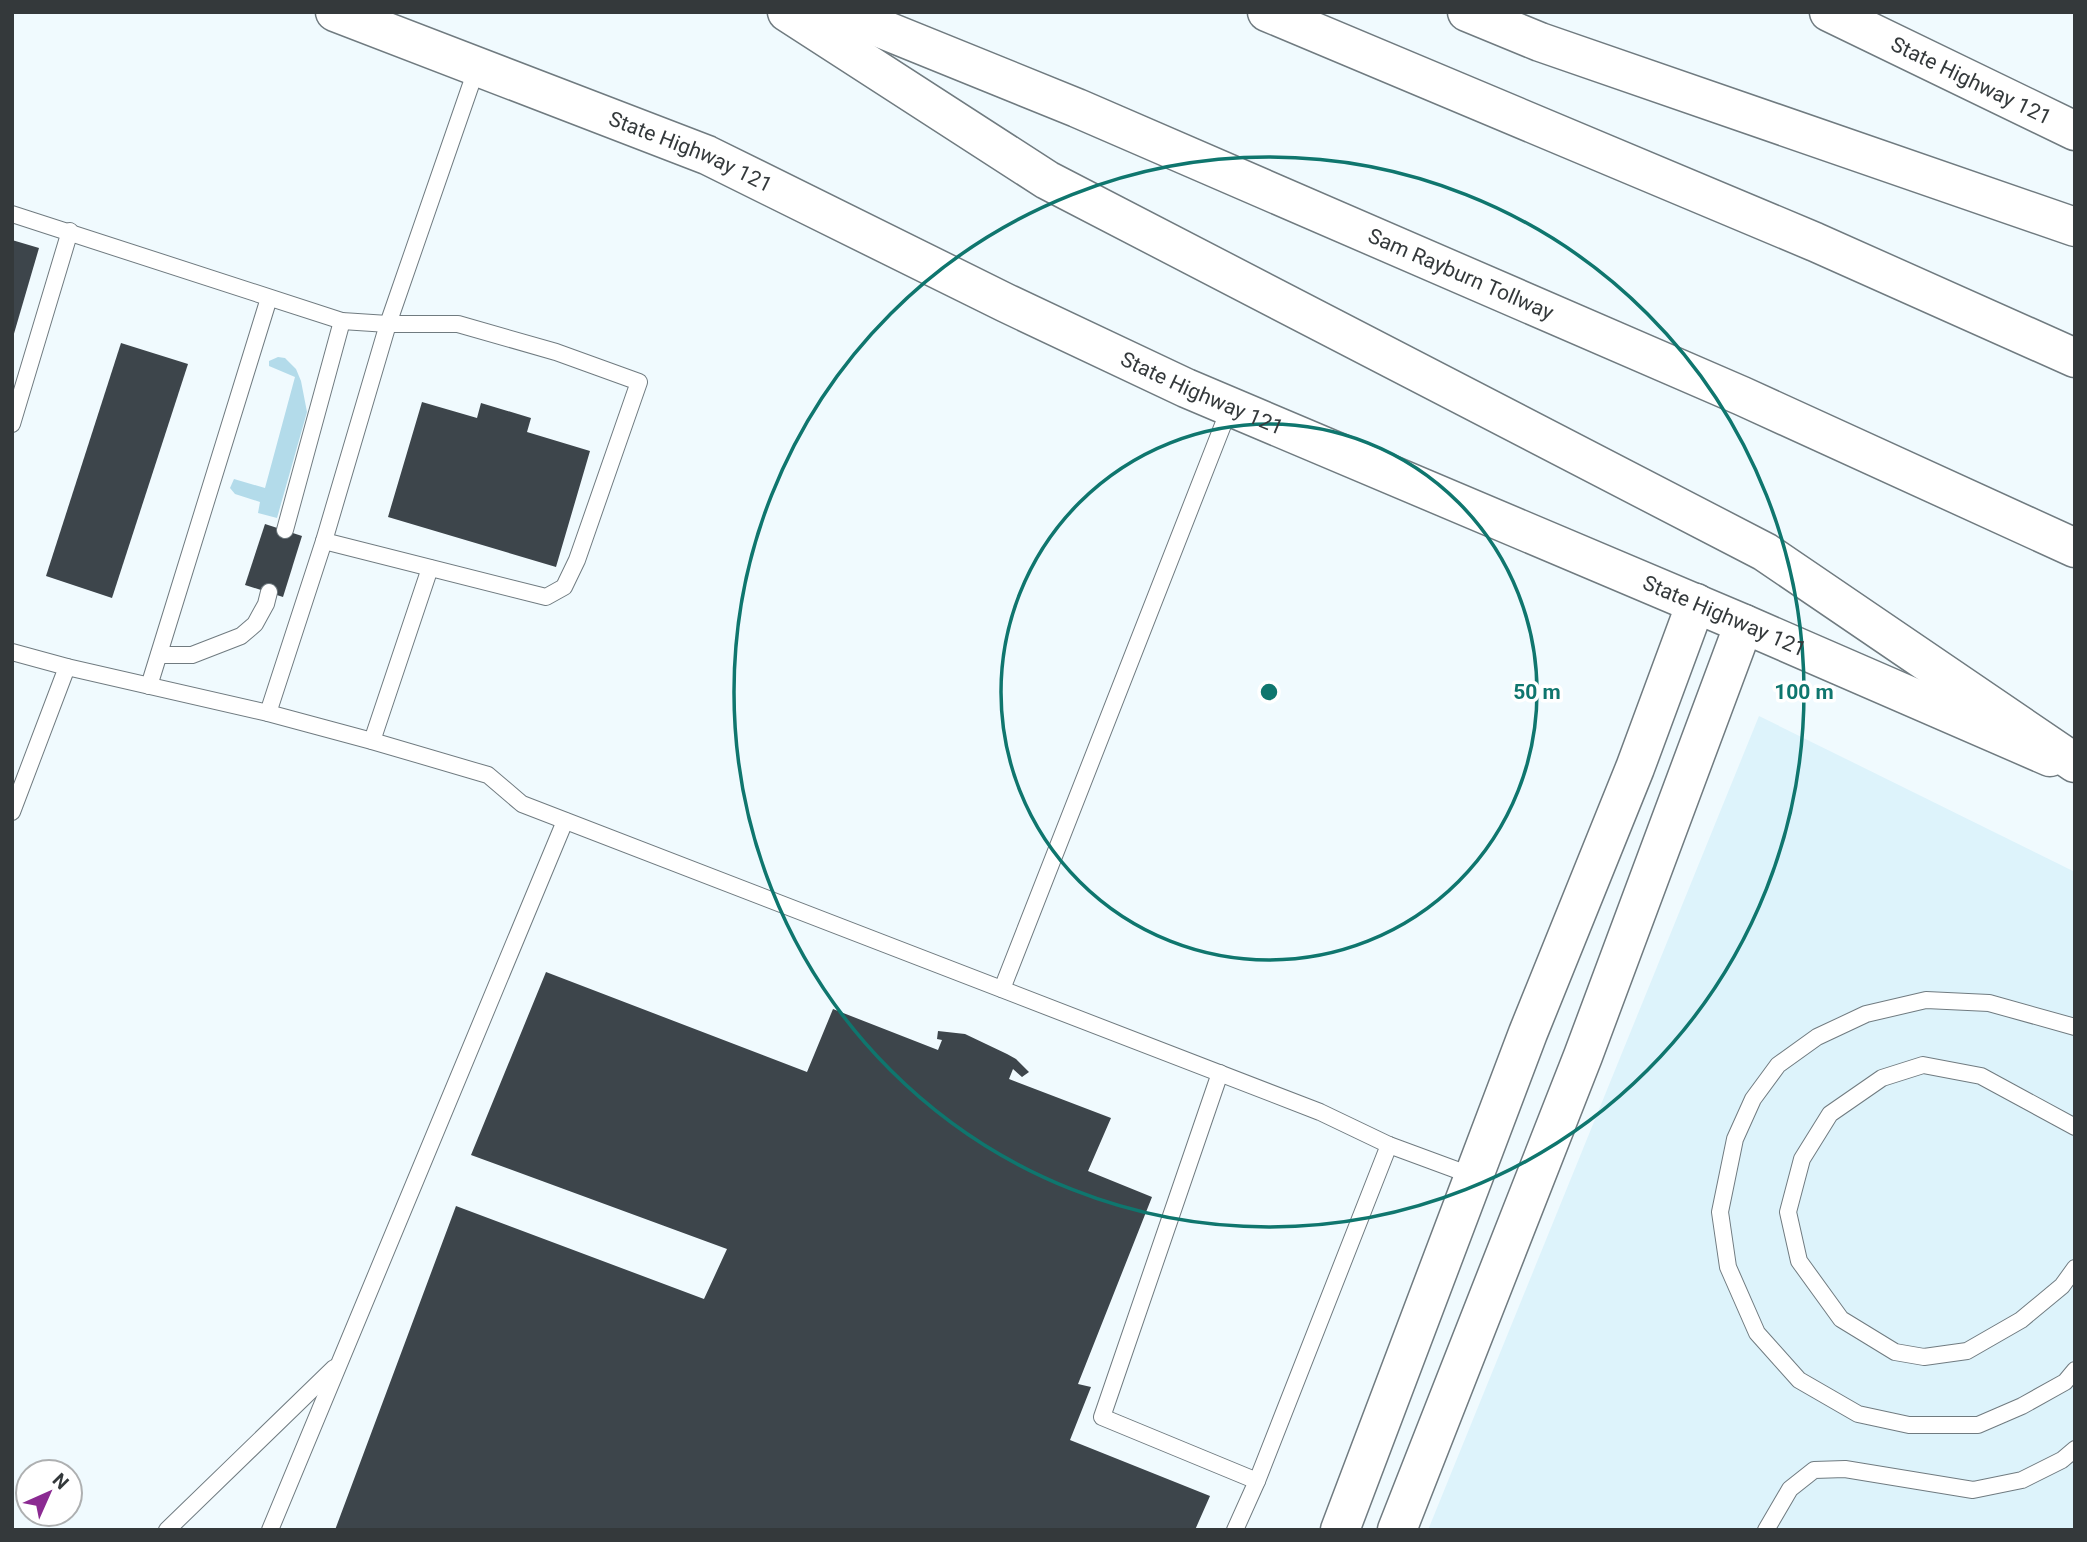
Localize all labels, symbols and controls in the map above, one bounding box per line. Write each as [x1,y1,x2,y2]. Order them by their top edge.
street label: State Highway 121 [1887,32,2055,130]
street label: State Highway 121 [606,106,776,197]
street label: Sam Rayburn Tollway [1365,224,1557,325]
street label: State Highway 121 [1117,347,1287,440]
street label: State Highway 121 [1639,571,1810,662]
centre of rings [1257,680,1281,704]
text: 50 m [1513,680,1561,704]
text: 100 m [1774,680,1834,704]
north arrow [14,1458,84,1528]
text: N [48,1468,74,1494]

